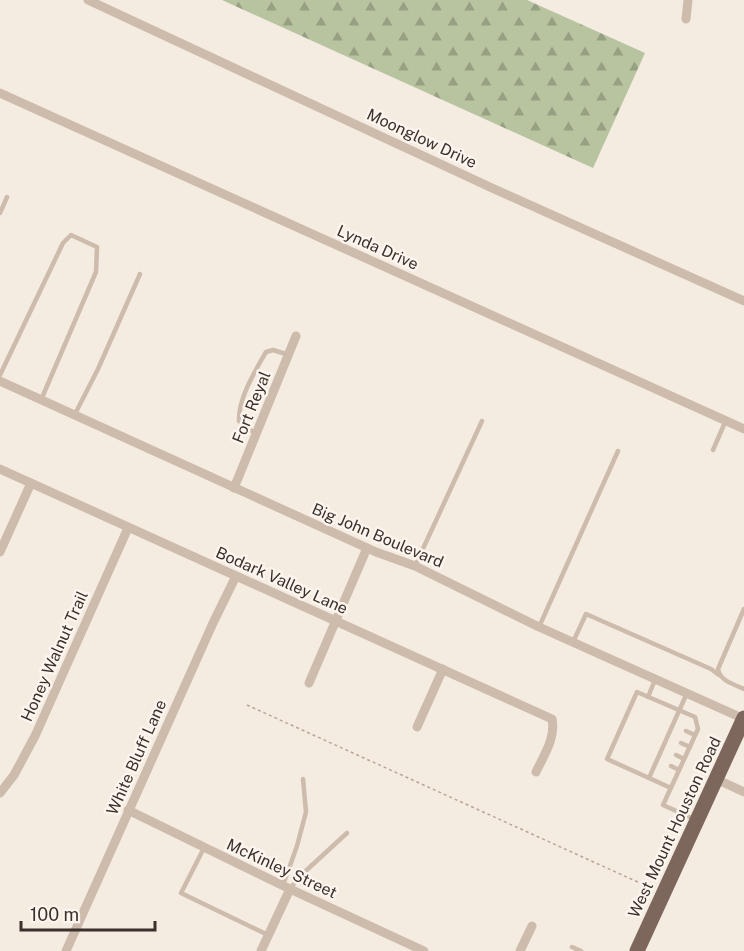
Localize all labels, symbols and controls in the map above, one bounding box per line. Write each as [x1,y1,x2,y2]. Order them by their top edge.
street label: Moonglow Drive [364,105,480,172]
street label: Lynda Drive [334,221,421,274]
street label: Fort Reyal [228,368,275,446]
street label: Big John Boulevard [309,499,446,572]
street label: Bodark Valley Lane [213,543,351,618]
street label: Honey Walnut Trail [17,588,92,724]
street label: White Bluff Lane [103,697,170,818]
street label: West Mount Houston Road [624,734,725,921]
street label: McKinley Street [224,835,340,902]
scale bar [21,894,154,932]
text: 100 m [30,904,79,925]

